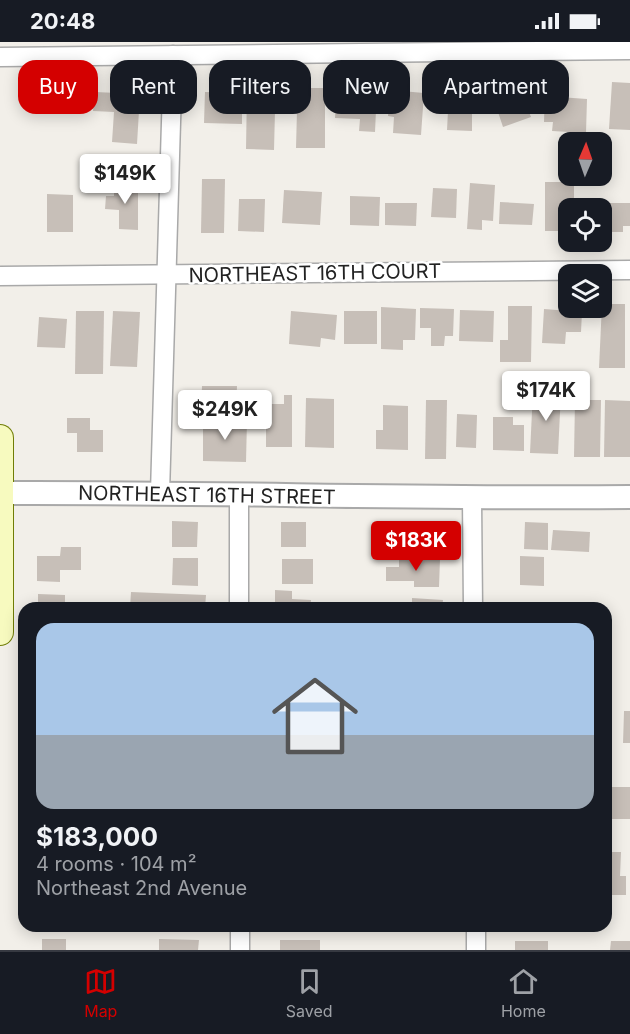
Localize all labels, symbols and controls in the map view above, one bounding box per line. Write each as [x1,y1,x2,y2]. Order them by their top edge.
text: 20:48 [30,8,95,34]
chip: Buy [18,60,98,114]
chip: Rent [110,60,197,114]
chip: Filters [209,60,311,114]
chip: New [323,60,410,114]
chip: Apartment [422,60,569,114]
north arrow [558,132,612,186]
map controls [558,132,612,318]
pin: $149K [83,154,167,205]
text: $149K [94,161,156,185]
button: locate [558,198,612,252]
street label: NORTHEAST 16TH COURT [188,259,442,287]
button: layers [558,264,612,318]
pin: $174K [504,371,588,422]
text: $174K [516,378,576,402]
pin: $249K [183,390,267,441]
text: $249K [192,397,258,421]
street label: NORTHEAST 16TH STREET [78,481,336,509]
pin: $183K [374,521,458,572]
text: $183K [385,528,447,552]
icon: home [261,662,369,770]
text: $183,000 [36,821,158,852]
text: 4 rooms · 104 m² [36,852,196,876]
text: Northeast 2nd Avenue [36,876,247,900]
tab: Map [84,965,117,1021]
tab: Saved [286,965,333,1021]
tab: Home [501,965,546,1021]

